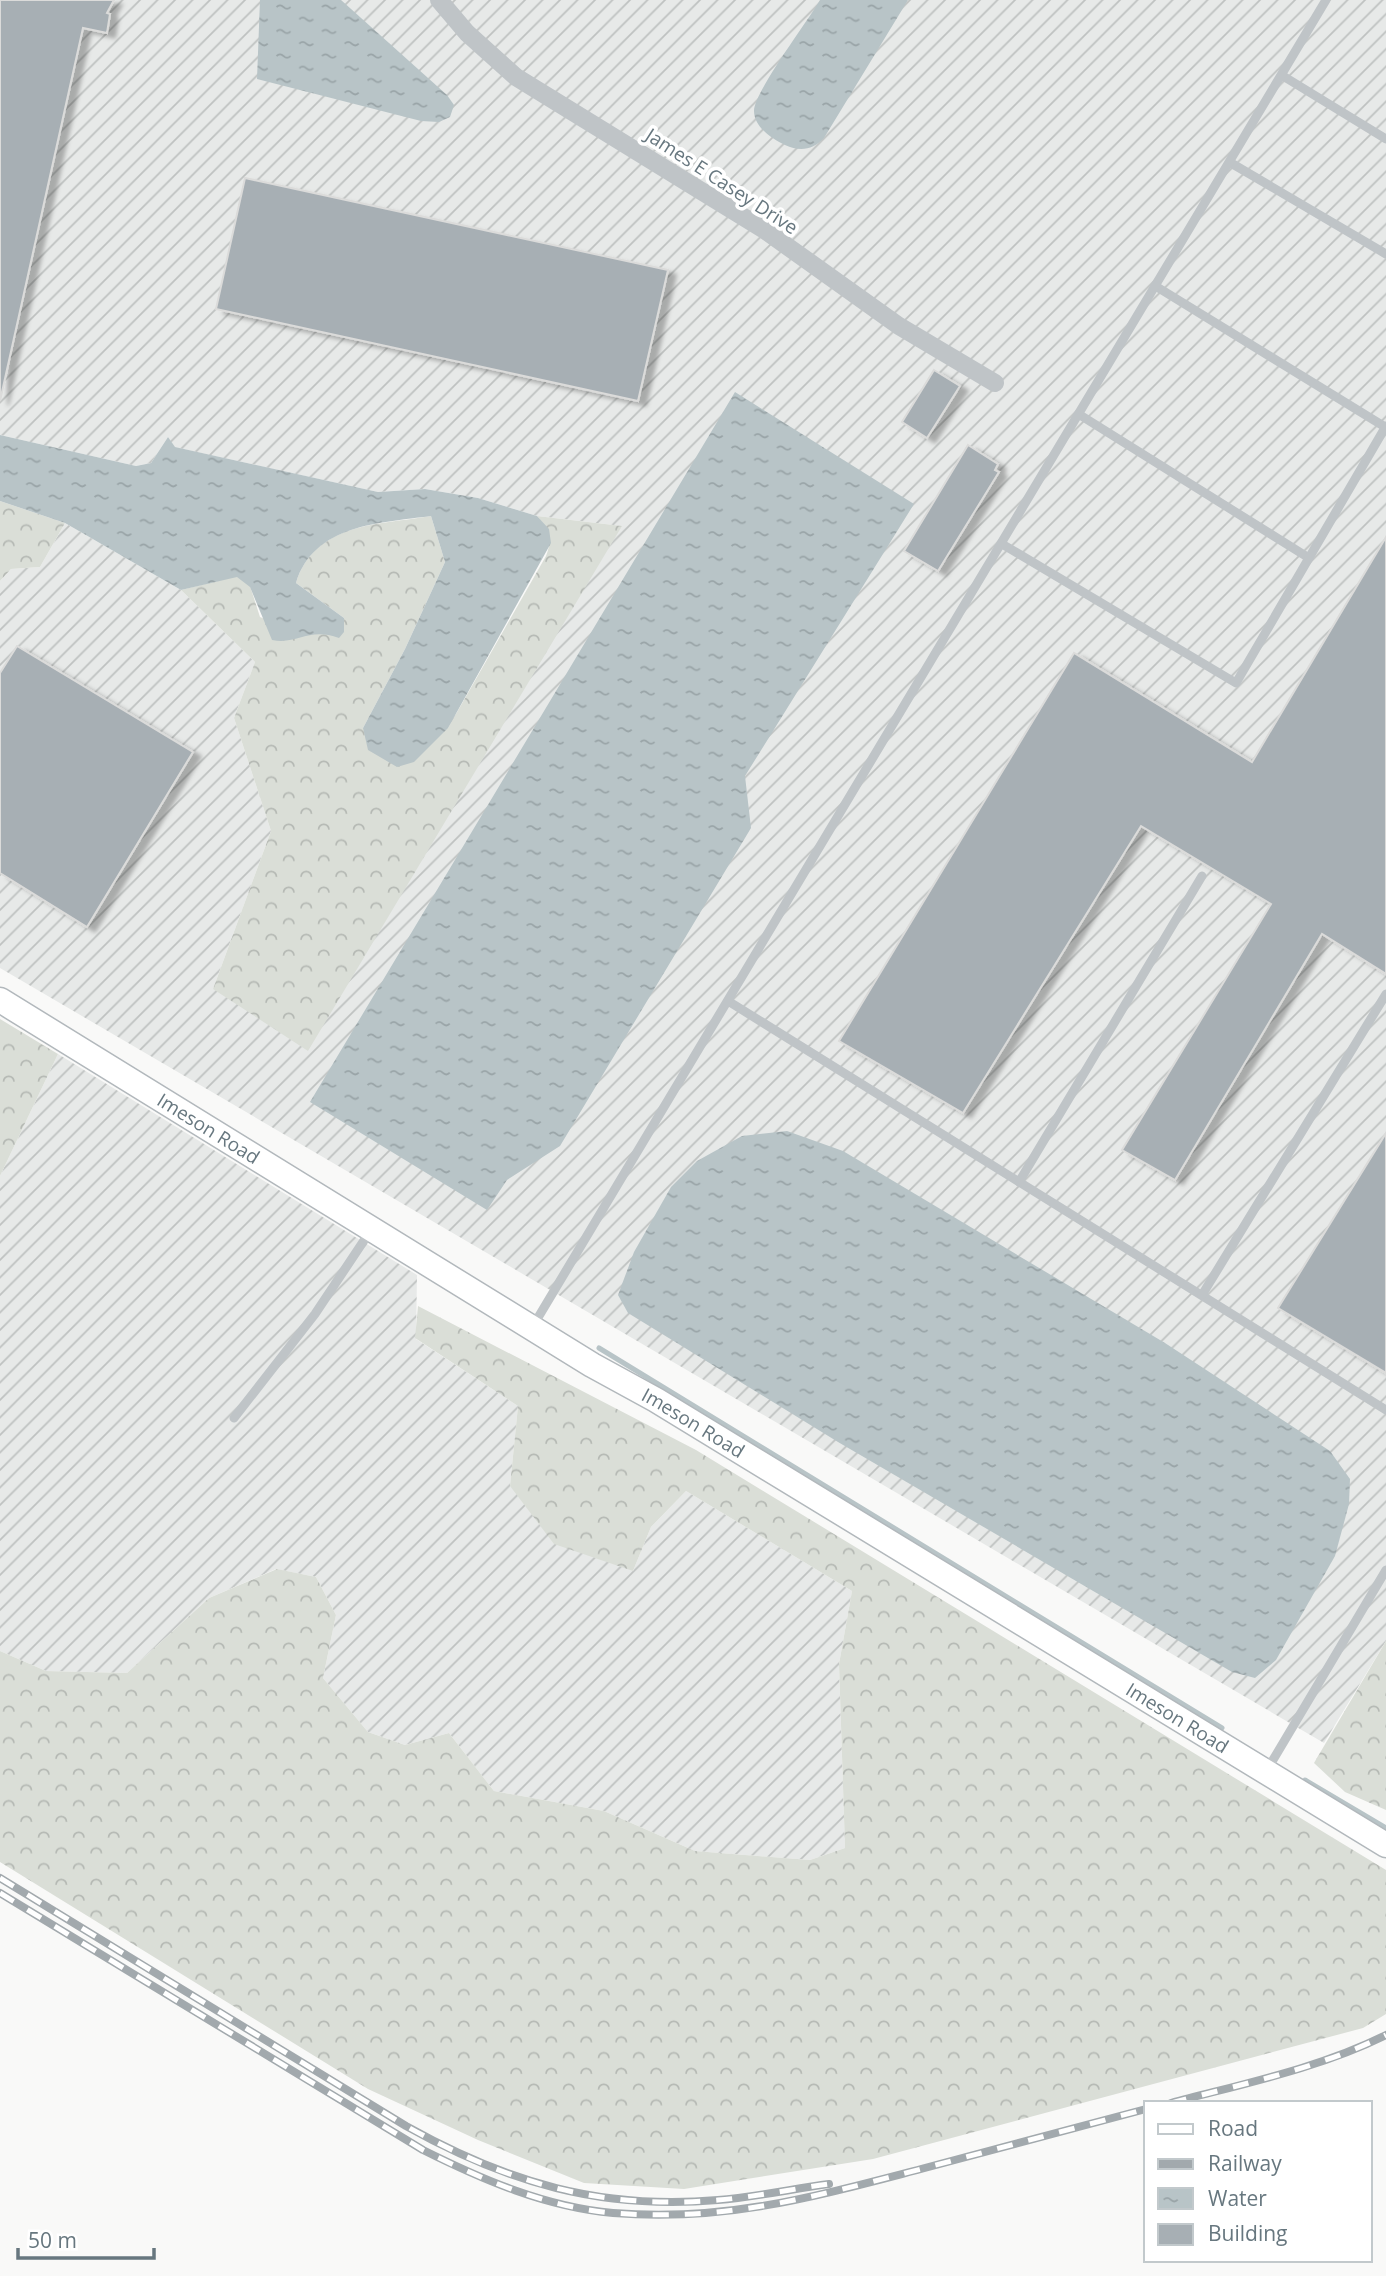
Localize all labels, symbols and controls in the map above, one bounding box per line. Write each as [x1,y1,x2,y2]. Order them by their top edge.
street label: James E Casey Drive [639,121,803,240]
street label: Imeson Road [152,1087,265,1170]
street label: Imeson Road [637,1382,750,1464]
street label: Imeson Road [1121,1677,1234,1759]
legend [1144,2101,1372,2262]
text: Road [1208,2114,1258,2142]
text: Railway [1208,2149,1282,2177]
text: Water [1208,2184,1267,2212]
scale bar [18,2216,154,2260]
text: Building [1208,2219,1287,2247]
text: 50 m [28,2226,77,2254]

